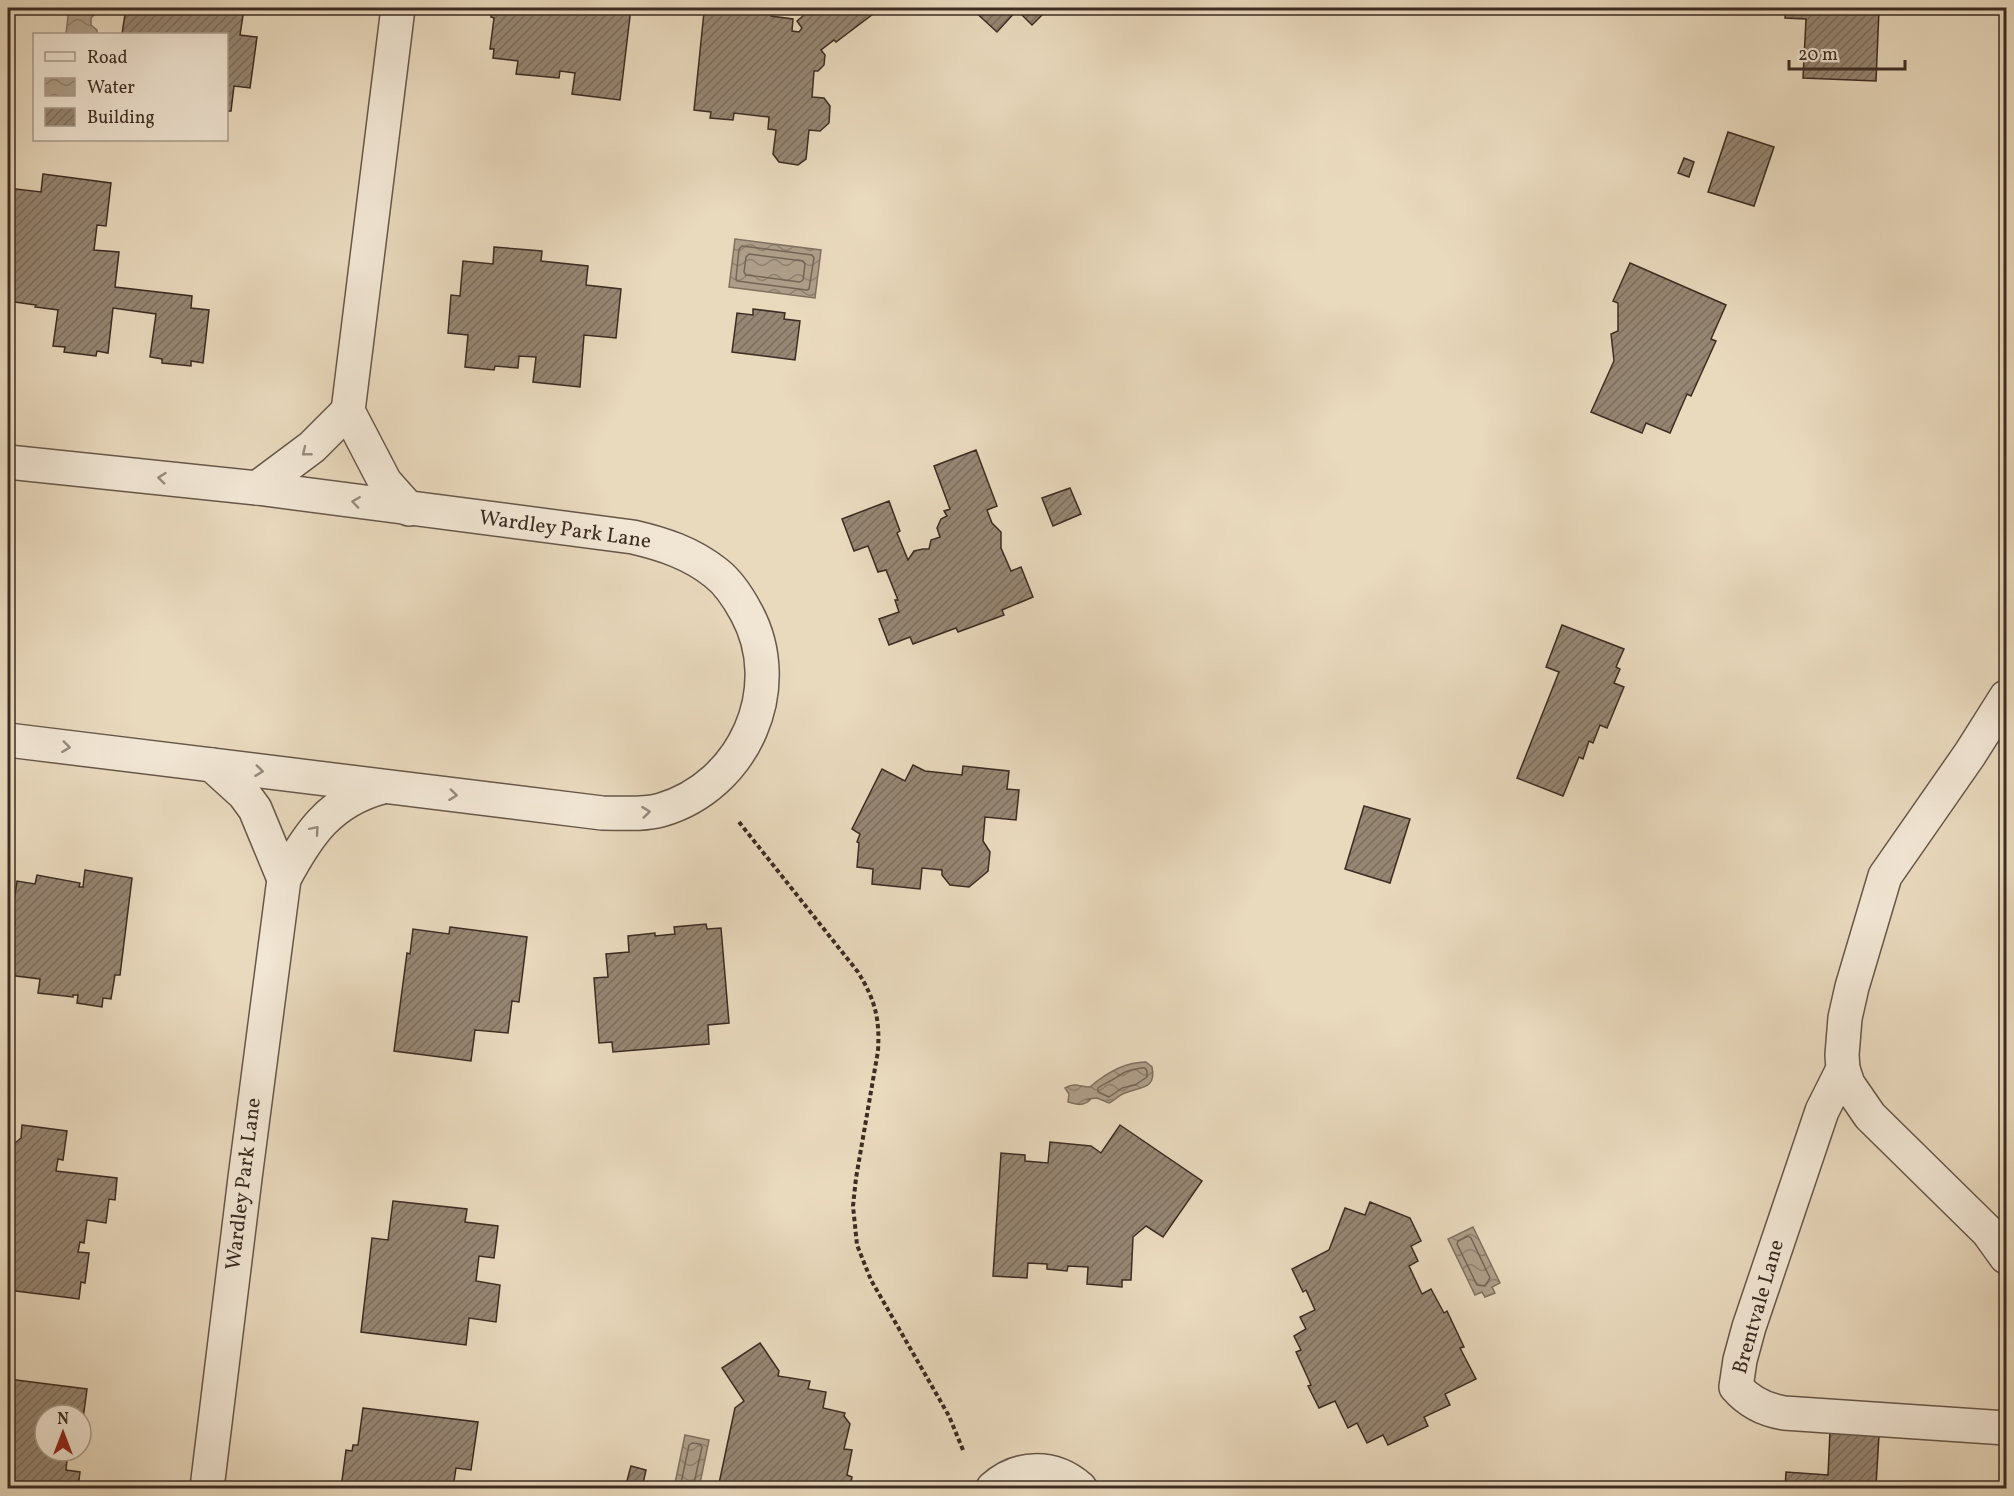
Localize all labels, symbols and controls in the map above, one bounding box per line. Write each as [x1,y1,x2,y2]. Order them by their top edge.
legend [33,33,228,141]
scale bar [1789,33,1904,71]
text: 20 m [1798,43,1838,68]
text: Road [87,46,128,71]
text: Water [87,76,135,101]
text: Building [87,106,155,131]
one-way arrow [302,445,313,456]
one-way arrow [158,472,167,485]
one-way arrow [351,496,360,508]
street label: Wardley Park Lane [477,504,653,556]
one-way arrow [61,740,70,752]
one-way arrow [255,764,264,776]
one-way arrow [448,788,457,800]
one-way arrow [642,806,651,818]
one-way arrow [308,826,319,837]
street label: Wardley Park Lane [219,1096,269,1272]
street label: Brentvale Lane [1726,1236,1792,1378]
north arrow [33,1403,93,1463]
text: N [57,1409,69,1431]

